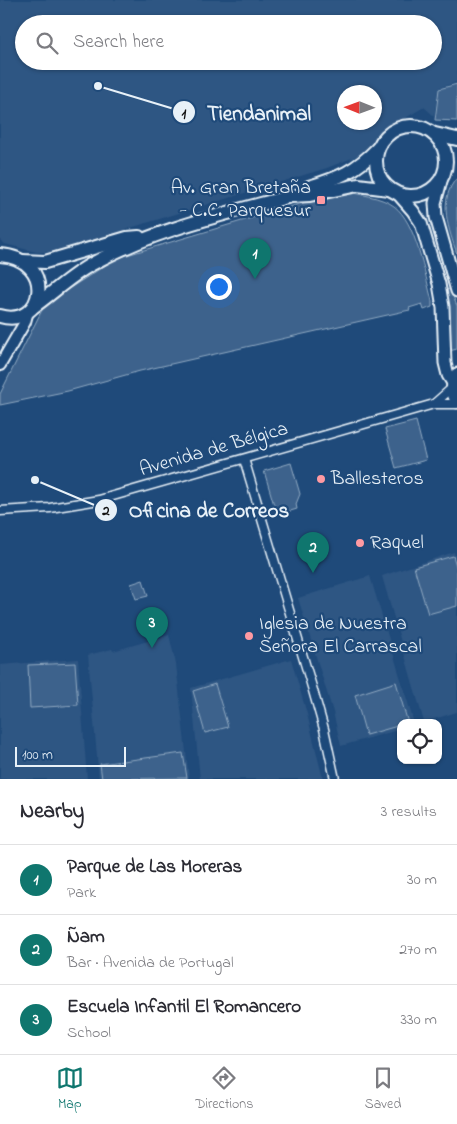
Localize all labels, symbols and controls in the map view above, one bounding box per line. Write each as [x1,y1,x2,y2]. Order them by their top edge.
search box [15,15,442,70]
icon: search [33,29,61,57]
text: Search here [73,29,164,56]
north arrow [337,85,382,130]
callout: Tiendanimal [172,94,321,130]
text: Tiendanimal [207,100,311,130]
text: 1 [182,103,187,125]
place label: Av. Gran Bretaña - C.C. Parquesur [171,174,312,226]
marker: Av. Gran Bretaña - C.C. Parquesur [315,194,327,206]
pin: 1 [239,238,271,279]
your location [206,274,232,300]
street label: Avenida de Bélgica [136,415,292,486]
place label: Ballesteros [330,465,424,494]
marker: Ballesteros [315,473,327,485]
callout: Oficina de Correos [94,492,299,528]
text: Oficina de Correos [129,497,289,527]
text: 2 [101,500,110,522]
place label: Raquel [370,529,424,558]
pin: 2 [297,532,329,573]
marker: Raquel [354,537,366,549]
pin: 3 [136,607,168,648]
place label: Iglesia de Nuestra Señora El Carrascal [259,610,422,662]
marker: Iglesia de Nuestra Señora El Carrascal [243,630,255,642]
map controls [397,719,442,764]
button: locate [397,719,442,764]
scale bar [15,744,126,767]
text: 100 m [22,745,53,766]
text: Nearby [20,797,84,827]
text: 3 results [381,800,437,824]
text: Parque de Las Moreras [67,854,242,881]
text: 1 [33,868,39,892]
text: 30 m [407,868,437,892]
text: Park [67,881,96,905]
text: Ñam [67,924,105,951]
text: 2 [32,938,40,962]
text: 270 m [399,938,437,962]
text: Bar · Avenida de Portugal [67,951,234,975]
text: Escuela Infantil El Romancero [67,994,301,1021]
text: 3 [33,1008,39,1032]
text: 330 m [400,1008,437,1032]
text: School [67,1021,111,1045]
tab: Map [56,1064,84,1115]
tab: Directions [195,1064,253,1115]
tab: Saved [365,1064,401,1115]

